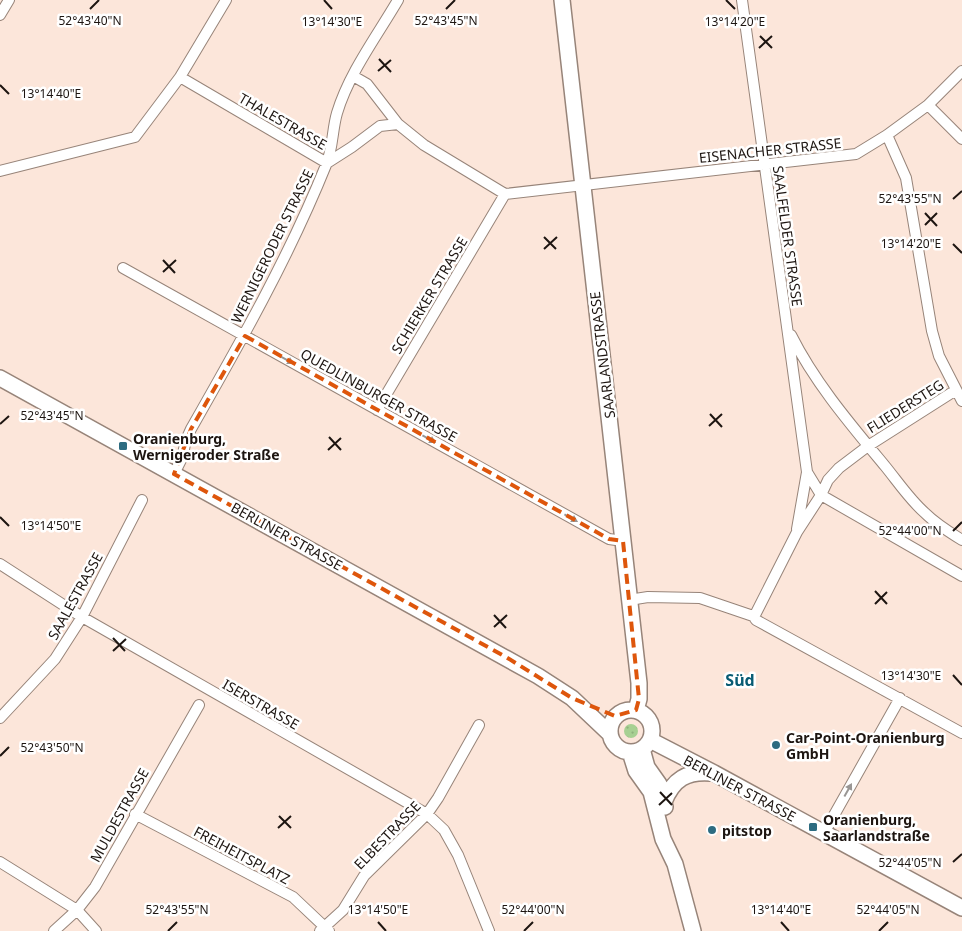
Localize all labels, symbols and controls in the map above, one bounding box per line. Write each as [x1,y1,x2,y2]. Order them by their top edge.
text: 52°43'40"N [58,12,122,29]
text: 52°43'45"N [414,12,478,29]
text: 13°14'30"E [302,13,362,30]
text: 13°14'20"E [705,13,765,30]
text: 13°14'40"E [21,85,81,102]
street label: THALESTRASSE [236,88,330,154]
street label: EISENACHER STRASSE [698,133,842,167]
street label: SAALFELDER STRASSE [769,164,807,308]
street label: WERNIGERODER STRASSE [226,166,318,326]
text: 52°43'55"N [878,190,942,207]
street label: SCHIERKER STRASSE [387,233,471,357]
text: 13°14'20"E [881,235,941,252]
street label: SAARLANDSTRASSE [585,290,619,420]
street label: QUEDLINBURGER STRASSE [297,344,461,446]
one-way arrow [281,355,294,364]
street label: FLIEDERSTEG [863,375,947,437]
text: 52°43'45"N [20,407,84,424]
place label: Oranienburg, Wernigeroder Straße [133,429,280,464]
one-way arrow [422,435,436,443]
marker: Oranienburg, Wernigeroder Straße [117,440,129,452]
street label: BERLINER STRASSE [228,497,346,575]
one-way arrow [564,514,578,522]
text: 13°14'50"E [21,517,81,534]
text: 52°44'00"N [878,522,942,539]
street label: SAALESTRASSE [43,549,107,643]
text: 13°14'30"E [881,667,941,684]
district label: Süd [725,669,755,691]
street label: ISERSTRASSE [219,674,303,734]
place label: Car-Point-Oranienburg GmbH [786,728,945,763]
text: 52°43'50"N [20,739,84,756]
marker: Car-Point-Oranienburg GmbH [770,739,782,751]
street label: BERLINER STRASSE [680,750,800,826]
street label: MULDESTRASSE [85,765,153,865]
one-way arrow [844,783,852,798]
street label: ELBESTRASSE [349,797,425,873]
place label: Oranienburg, Saarlandstraße [823,810,930,845]
place label: pitstop [722,821,772,840]
marker: Oranienburg, Saarlandstraße [807,821,819,833]
street label: FREIHEITSPLATZ [191,822,293,888]
marker: pitstop [706,824,718,836]
text: 52°44'05"N [878,854,942,871]
text: 52°43'55"N [145,901,209,918]
text: 13°14'50"E [348,901,408,918]
text: 52°44'00"N [501,901,565,918]
text: 13°14'40"E [751,901,811,918]
text: 52°44'05"N [856,901,920,918]

